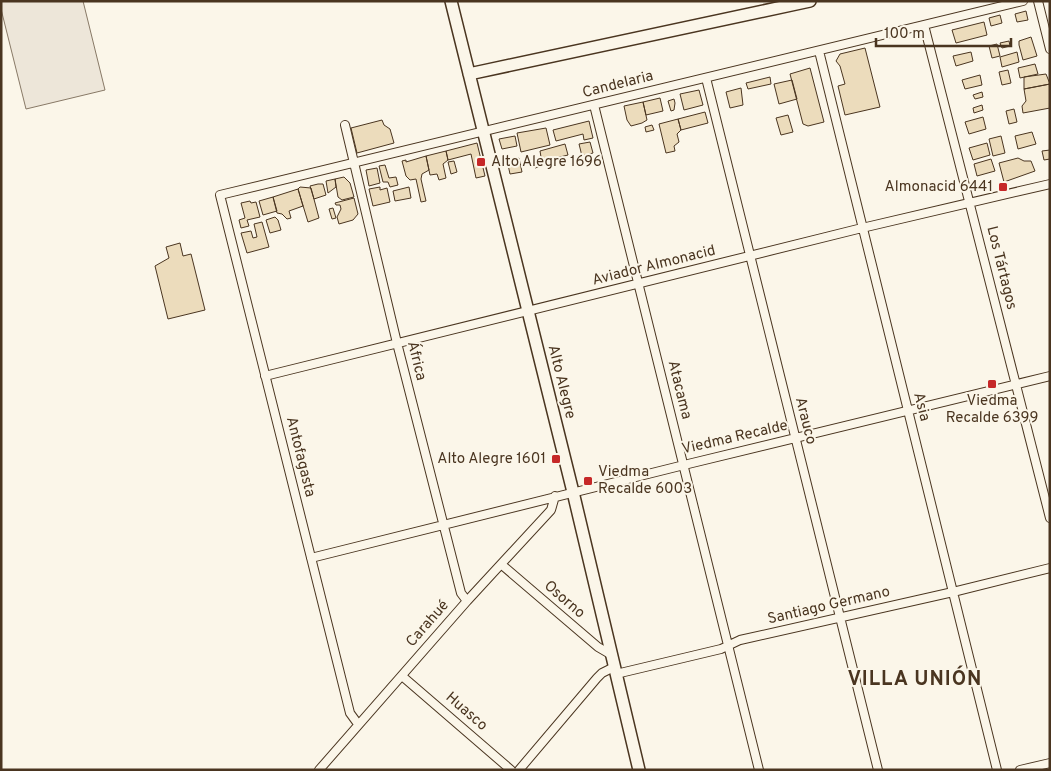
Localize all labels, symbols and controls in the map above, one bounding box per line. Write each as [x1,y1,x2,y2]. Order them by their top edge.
scale bar [876,15,1011,47]
text: 100 m [884,25,925,44]
street label: Candelaria [581,67,655,103]
place label: Alto Alegre 1696 [491,153,602,172]
marker: Alto Alegre 1696 [475,156,487,168]
place label: Almonacid 6441 [885,178,993,197]
marker: Almonacid 6441 [997,181,1009,193]
street label: Los Tártagos [981,224,1021,312]
street label: Aviador Almonacid [590,242,718,290]
street label: África [402,339,431,383]
street label: Alto Alegre [543,343,579,421]
street label: Atacama [663,359,695,421]
marker: Viedma Recalde 6399 [986,378,998,390]
street label: Asia [908,391,934,423]
place label: Viedma Recalde 6399 [946,392,1038,428]
street label: Arauco [790,395,820,447]
street label: Antofagasta [281,415,319,499]
street label: Viedma Recalde [680,417,790,459]
place label: Alto Alegre 1601 [437,450,546,469]
marker: Alto Alegre 1601 [550,453,562,465]
place label: Viedma Recalde 6003 [598,463,692,499]
marker: Viedma Recalde 6003 [582,475,594,487]
street label: Osorno [539,577,589,623]
street label: Santiago Germano [766,583,892,629]
street label: Carahué [402,597,454,651]
district label: VILLA UNIÓN [848,665,982,693]
street label: Huasco [441,688,491,736]

